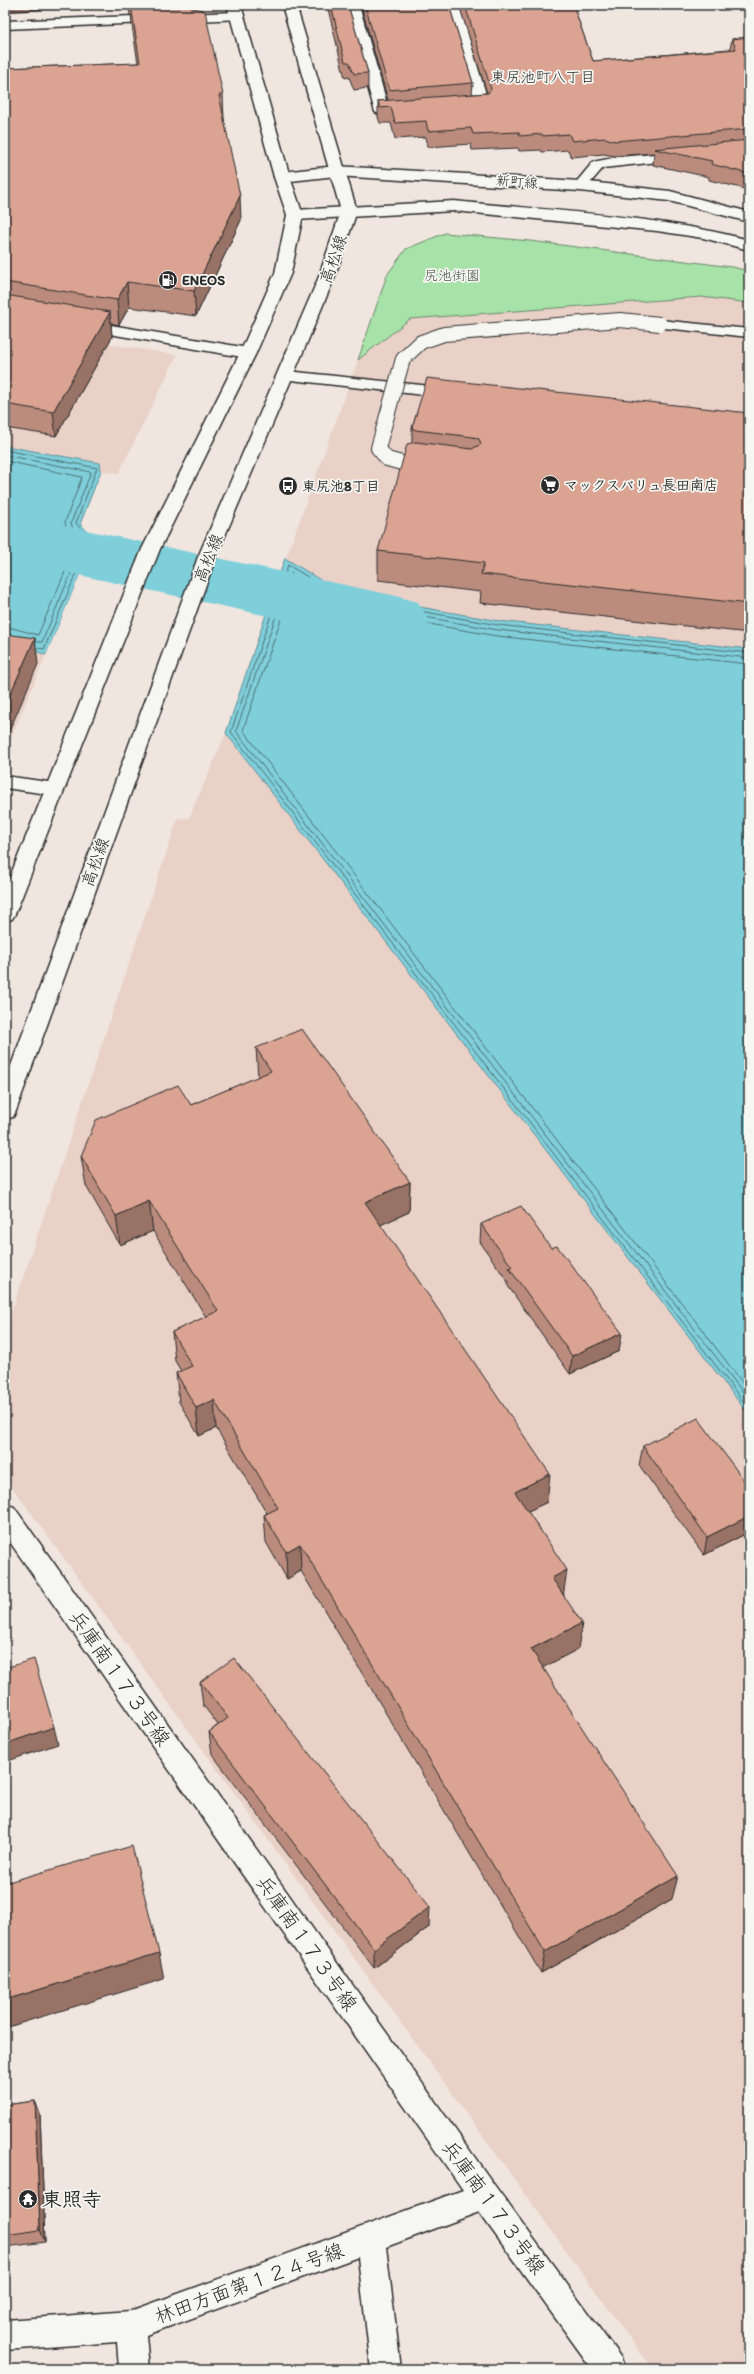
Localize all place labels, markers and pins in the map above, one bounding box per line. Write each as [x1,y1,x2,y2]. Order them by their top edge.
fuel station icon: ENEOS [157,269,179,291]
place label: ENEOS [182,272,225,289]
supermarket icon: マックスバリュ長田南店 [539,474,561,496]
bus stop icon: 東尻池8丁目 [277,475,299,497]
place label: マックスバリュ長田南店 [564,477,718,494]
place label: 東尻池8丁目 [302,478,380,495]
place label: 東照寺 [42,2187,102,2211]
temple icon: 東照寺 [17,2188,39,2210]

